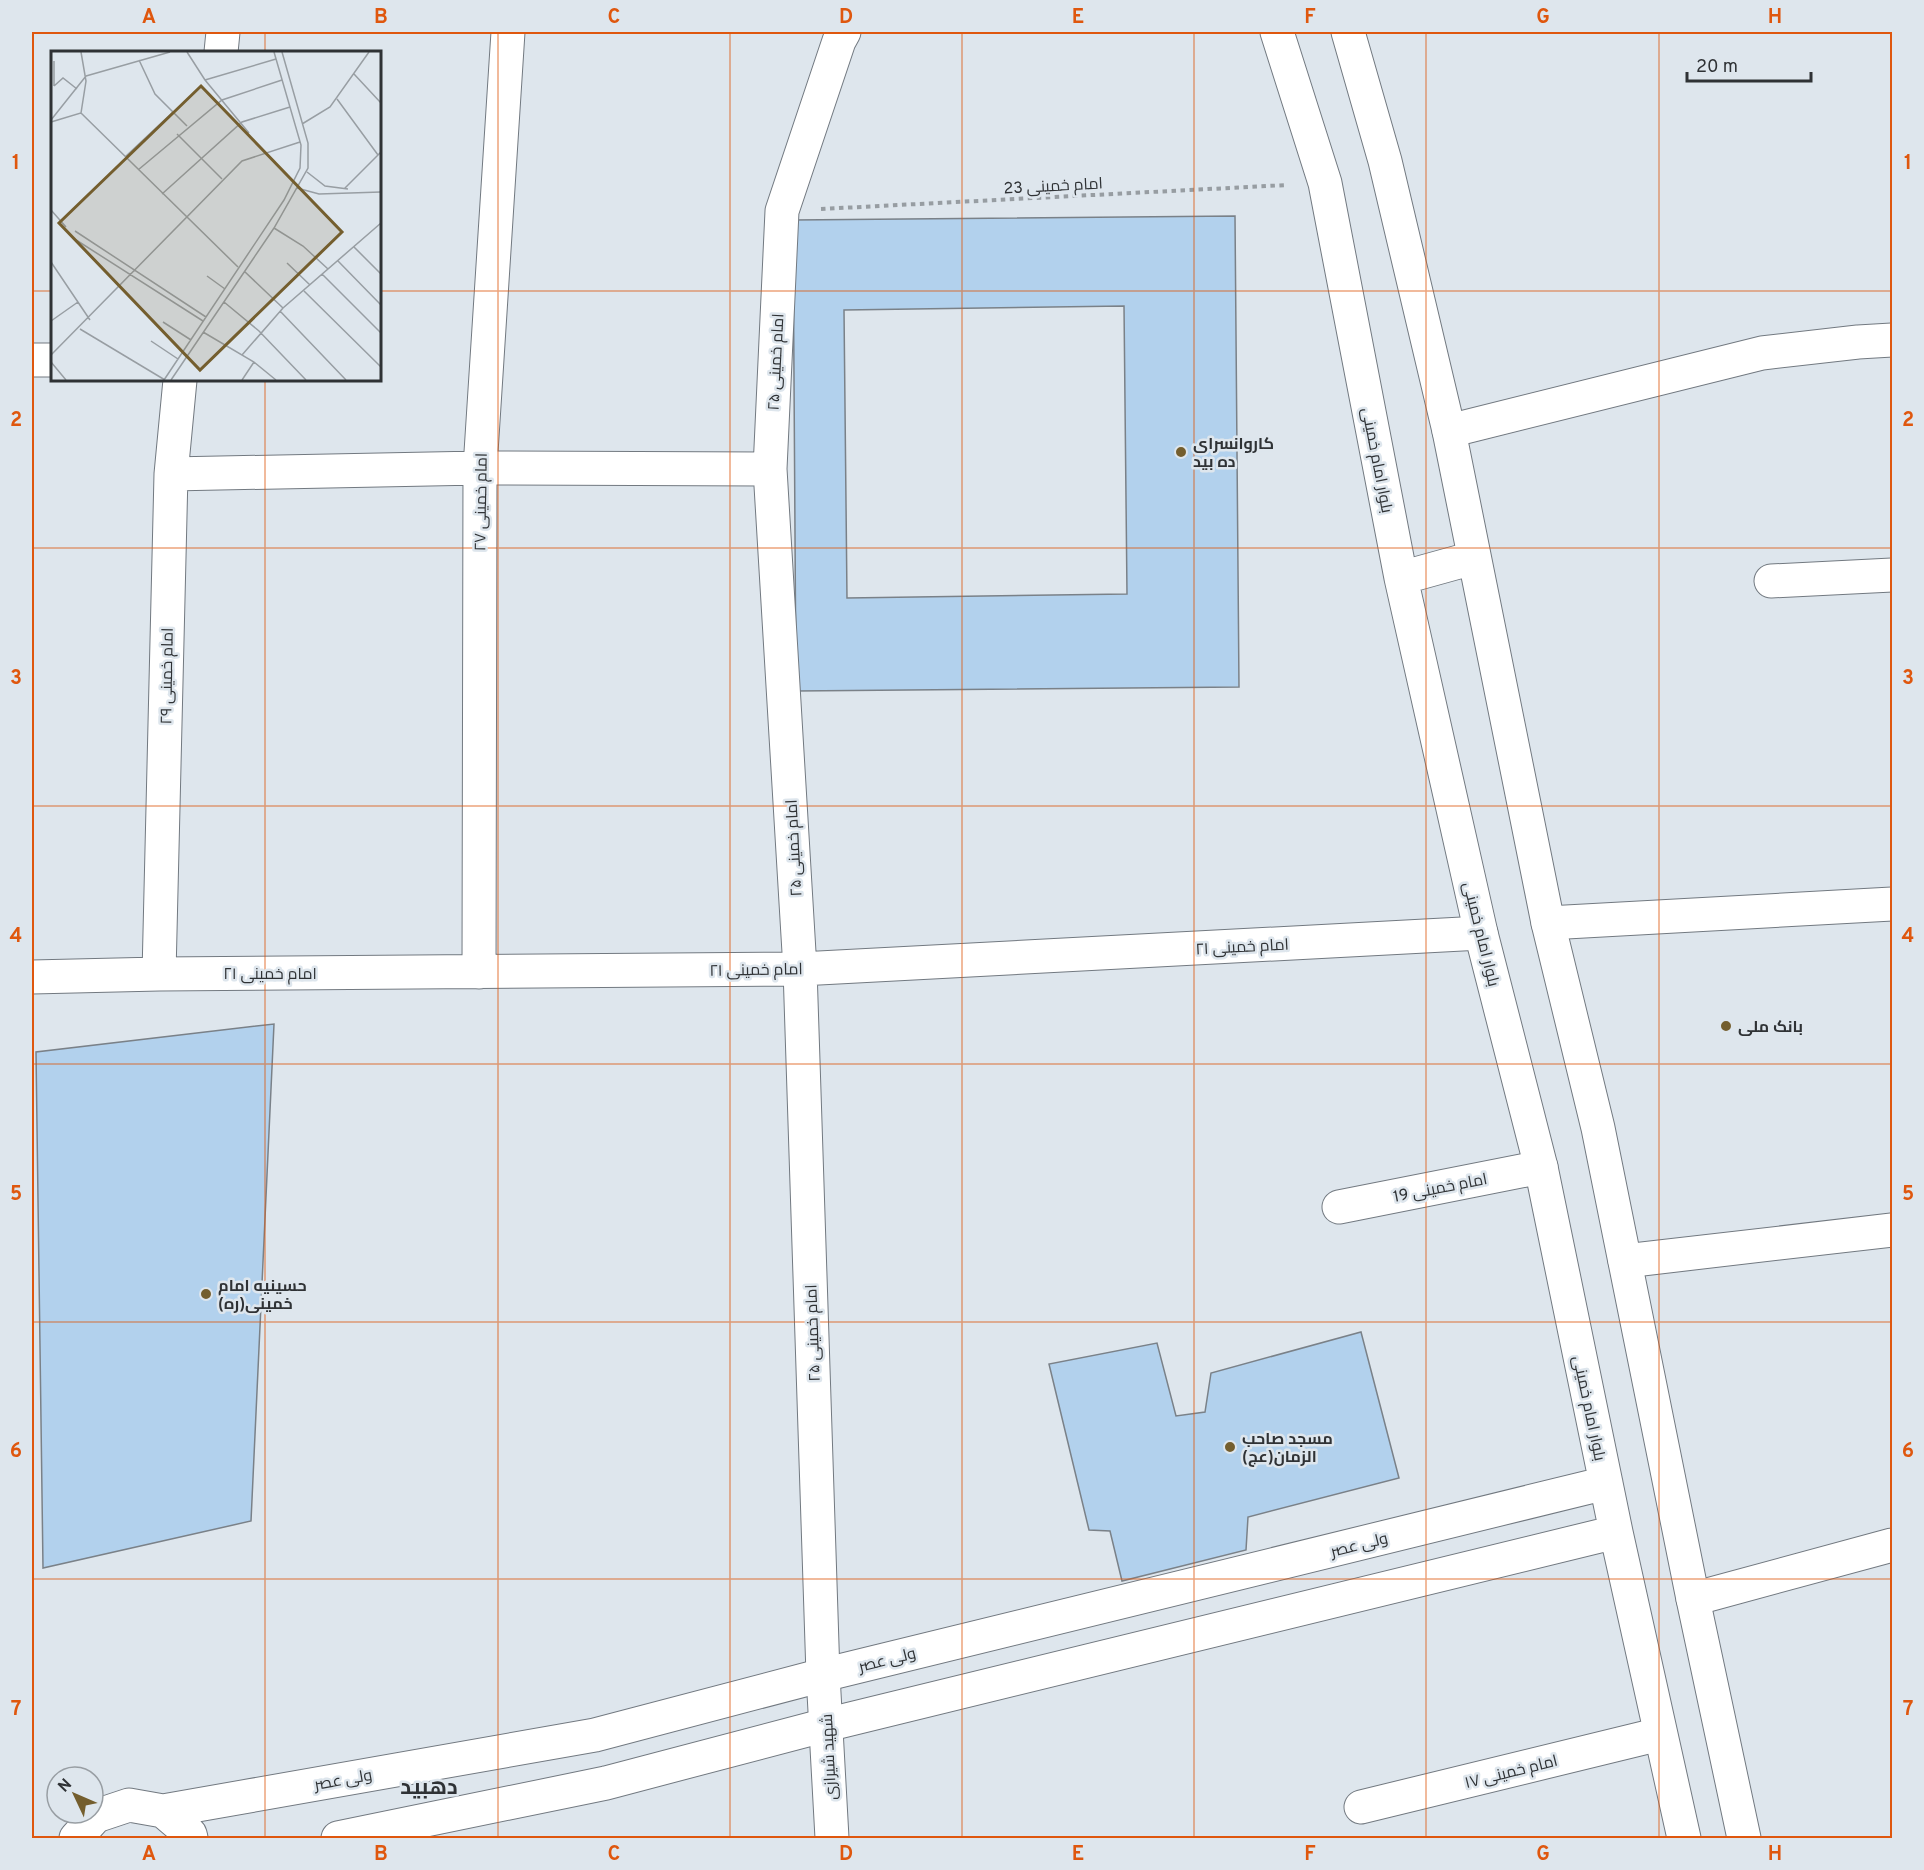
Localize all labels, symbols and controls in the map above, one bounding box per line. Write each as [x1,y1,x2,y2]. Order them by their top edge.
text: A [142,5,156,31]
text: B [374,5,388,31]
text: C [608,5,620,31]
text: D [839,5,853,31]
text: E [1072,5,1084,31]
text: F [1304,5,1316,31]
text: G [1536,5,1550,31]
text: H [1768,5,1782,31]
scale bar [1687,45,1812,83]
inset map [51,51,381,381]
text: 20 m [1696,56,1738,79]
text: 1 [12,151,20,177]
text: 1 [1904,151,1912,177]
street label: امام خمینی 23 [1003,174,1103,200]
street label: امام خمینی ۲۵ [764,313,790,411]
street label: بلوار امام خمینی [1356,406,1396,515]
text: 2 [10,408,22,434]
text: 2 [1902,408,1914,434]
place label: کاروانسرای ده بید [1193,435,1274,473]
marker: کاروانسرای ده بید [1174,445,1188,459]
street label: امام خمینی ۲۷ [471,453,493,551]
street label: امام خمینی ۲۹ [157,627,179,725]
text: 3 [10,666,22,692]
text: 3 [1902,666,1914,692]
street label: امام خمینی ۲۵ [782,799,808,897]
street label: بلوار امام خمینی [1457,880,1503,989]
text: 4 [10,924,22,950]
text: 4 [1902,924,1914,950]
street label: امام خمینی ۲۱ [1195,936,1289,960]
street label: امام خمینی ۲۱ [709,960,803,982]
street label: امام خمینی ۲۱ [223,965,317,985]
place label: بانک ملی [1738,1018,1803,1038]
marker: بانک ملی [1719,1019,1733,1033]
street label: امام خمینی 19 [1392,1170,1489,1208]
text: 5 [10,1182,22,1208]
text: 5 [1902,1182,1914,1208]
place label: حسینیه امام خمینی(ره) [218,1277,307,1315]
street label: امام خمینی ۲۵ [802,1284,826,1382]
marker: حسینیه امام خمینی(ره) [199,1287,213,1301]
street label: بلوار امام خمینی [1567,1354,1609,1463]
place label: مسجد صاحب الزمان(عج) [1242,1430,1333,1468]
text: 6 [10,1439,22,1465]
text: 6 [1902,1439,1914,1465]
marker: مسجد صاحب الزمان(عج) [1223,1440,1237,1454]
street label: ولی عصر [1328,1529,1390,1563]
street label: ولی عصر [856,1644,918,1678]
text: 7 [11,1697,21,1723]
text: 7 [1903,1697,1913,1723]
street label: شهید شیرازی [818,1713,842,1801]
street label: امام خمینی ۱۷ [1463,1752,1560,1794]
north arrow [45,1765,105,1825]
street label: ولی عصر [312,1766,374,1796]
text: N [54,1775,77,1797]
district label: دهبید [400,1775,458,1802]
text: A [142,1842,156,1868]
text: B [374,1842,388,1868]
text: C [608,1842,620,1868]
text: D [839,1842,853,1868]
text: E [1072,1842,1084,1868]
text: F [1304,1842,1316,1868]
text: G [1536,1842,1550,1868]
text: H [1768,1842,1782,1868]

